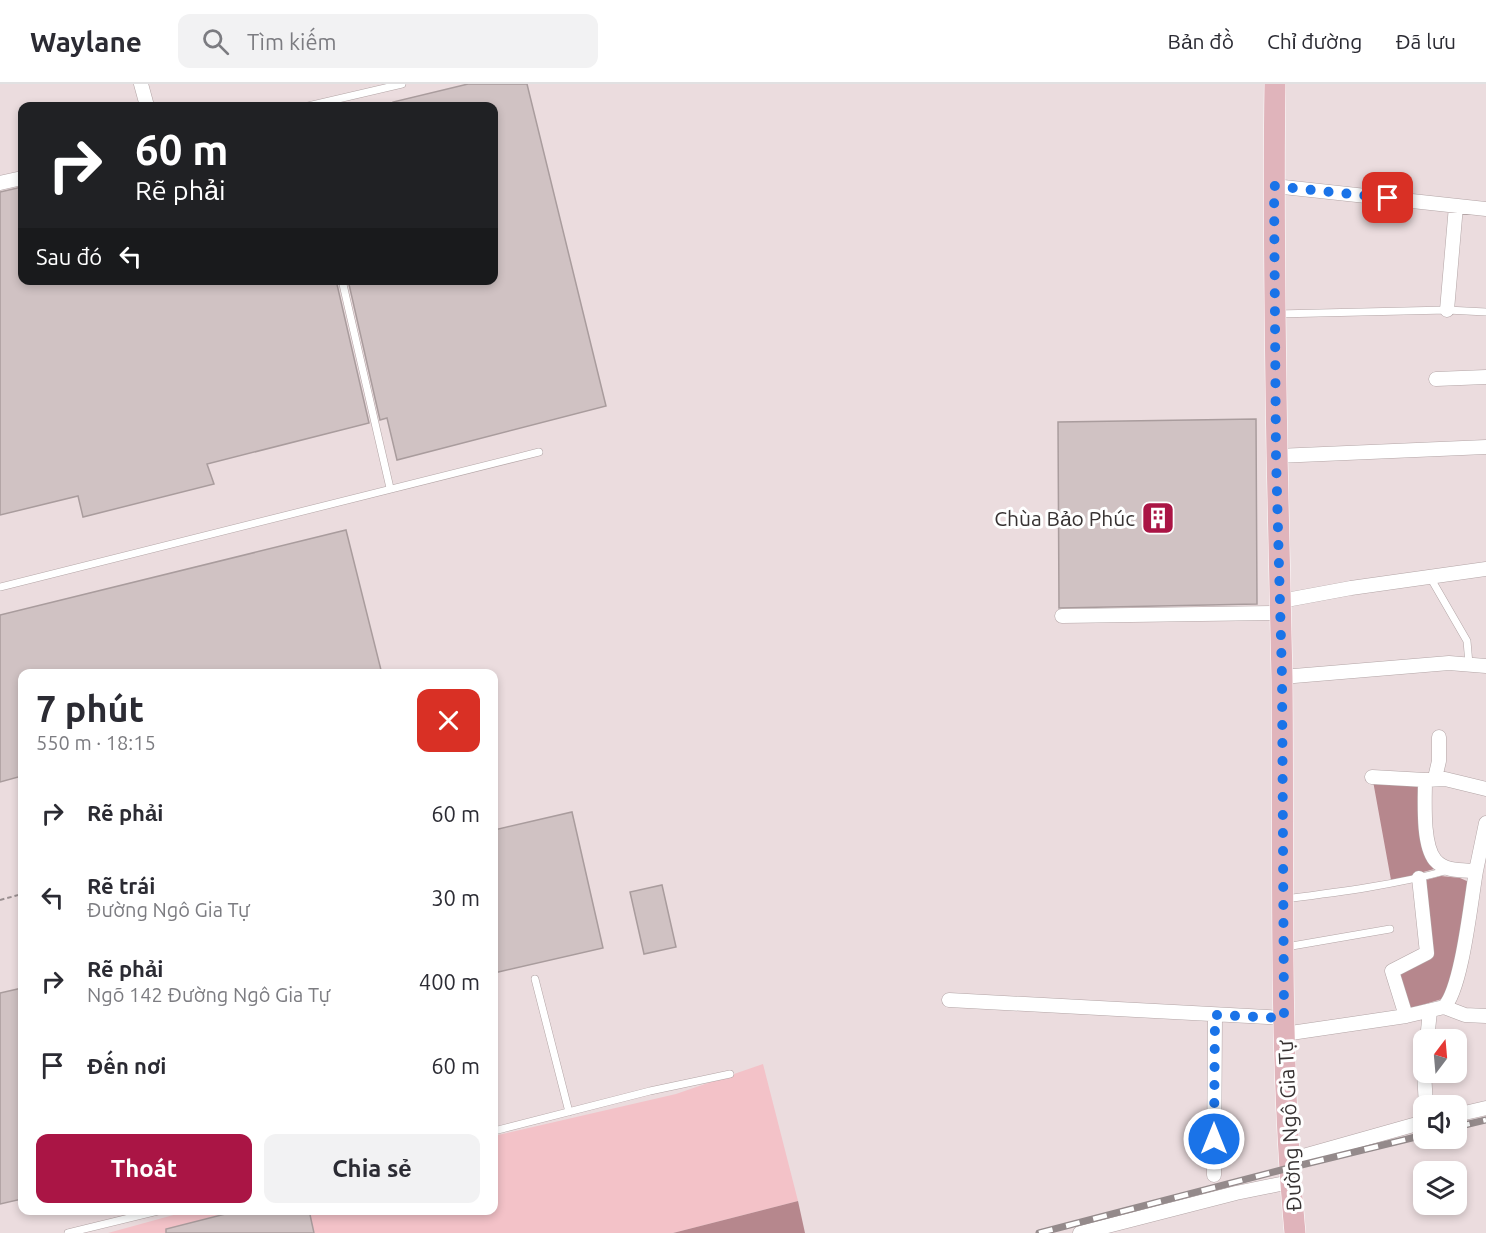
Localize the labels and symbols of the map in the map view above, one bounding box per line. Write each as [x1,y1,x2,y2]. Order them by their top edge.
pin [1362,172,1413,223]
building icon: Chùa Bảo Phúc [1140,500,1176,536]
place label: Chùa Bảo Phúc [994,506,1135,530]
north arrow [1413,1029,1467,1083]
street label: Đường Ngô Gia Tự [1273,1039,1305,1212]
position arrow [1182,1107,1246,1171]

